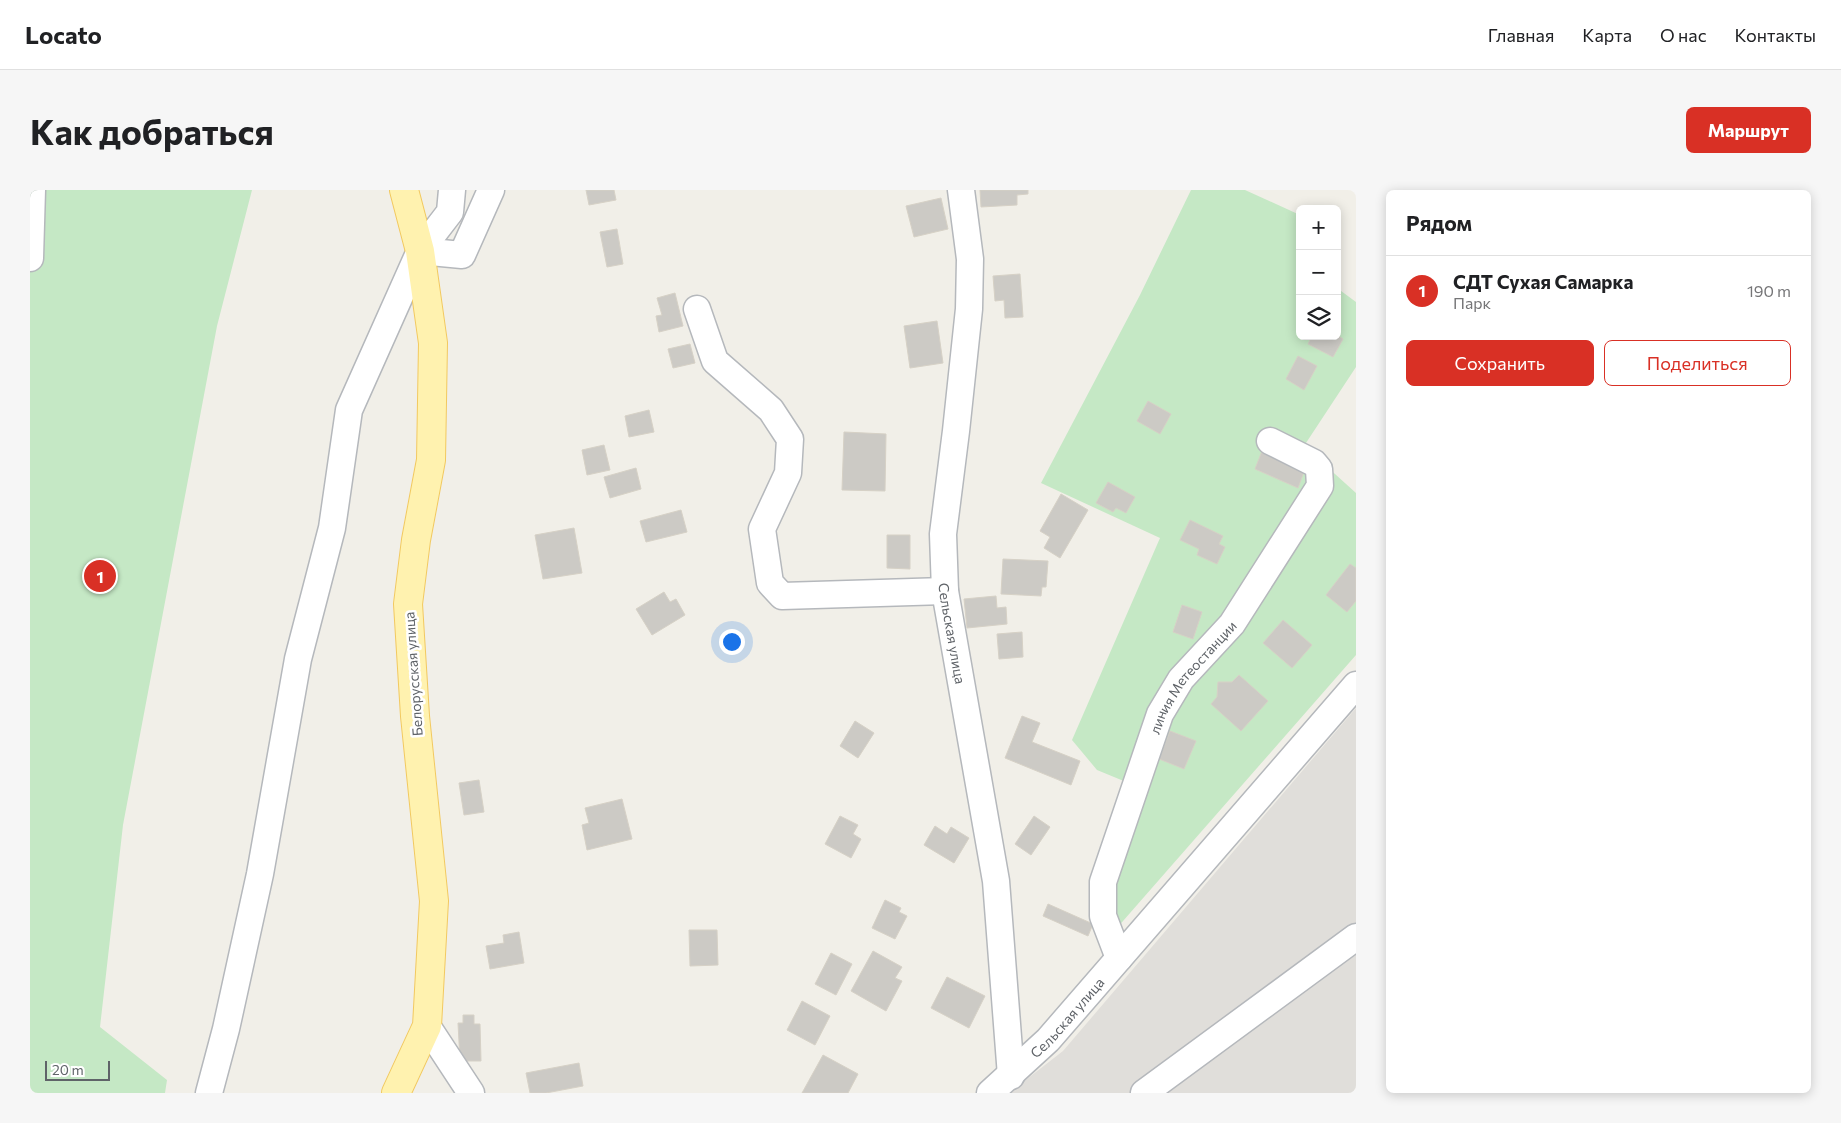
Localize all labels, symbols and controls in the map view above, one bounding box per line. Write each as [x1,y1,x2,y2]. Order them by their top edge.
text: Locato [25,20,102,49]
text: Главная [1488,24,1554,46]
text: Карта [1582,24,1632,46]
text: О нас [1660,24,1707,46]
text: Контакты [1735,24,1816,46]
button: Маршрут [1686,107,1811,153]
text: Как добраться [30,109,274,152]
map controls [1296,205,1341,340]
button: + [1296,205,1341,250]
text: Рядом [1406,210,1472,235]
button: − [1296,250,1341,295]
text: СДТ Сухая Самарка [1453,270,1633,293]
text: 1 [1418,281,1426,300]
text: 190 m [1747,281,1791,300]
text: Парк [1453,293,1491,312]
button: layers [1296,295,1341,340]
button: Сохранить [1406,340,1594,386]
button: Поделиться [1604,340,1791,386]
pin: 1 [84,557,116,595]
street label: Сельская улица [936,582,970,685]
street label: Белорусская улица [400,611,426,737]
street label: линия Метеостанции [1145,617,1240,736]
your location [719,629,745,655]
street label: Сельская улица [1026,974,1107,1061]
scale bar [45,1058,110,1081]
text: 20 m [52,1061,84,1078]

